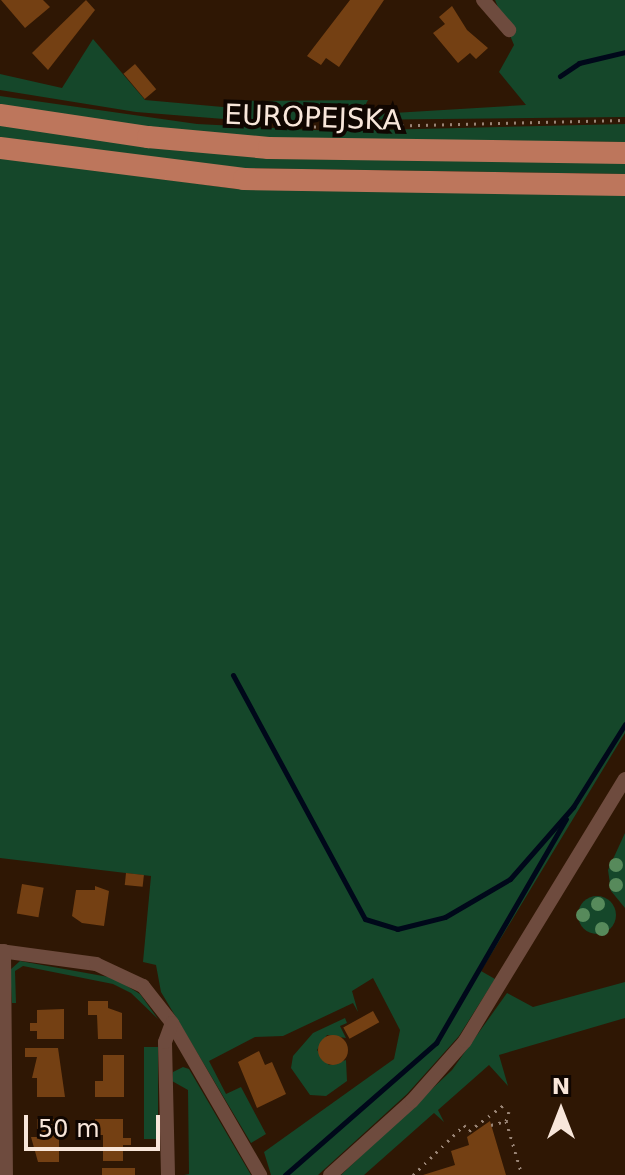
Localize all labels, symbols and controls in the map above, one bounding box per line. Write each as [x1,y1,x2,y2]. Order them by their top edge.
street label: EUROPEJSKA [224,98,402,138]
north arrow [521,1071,601,1151]
text: N [552,1074,570,1099]
scale bar [28,1099,164,1149]
text: 50 m [38,1115,100,1143]

